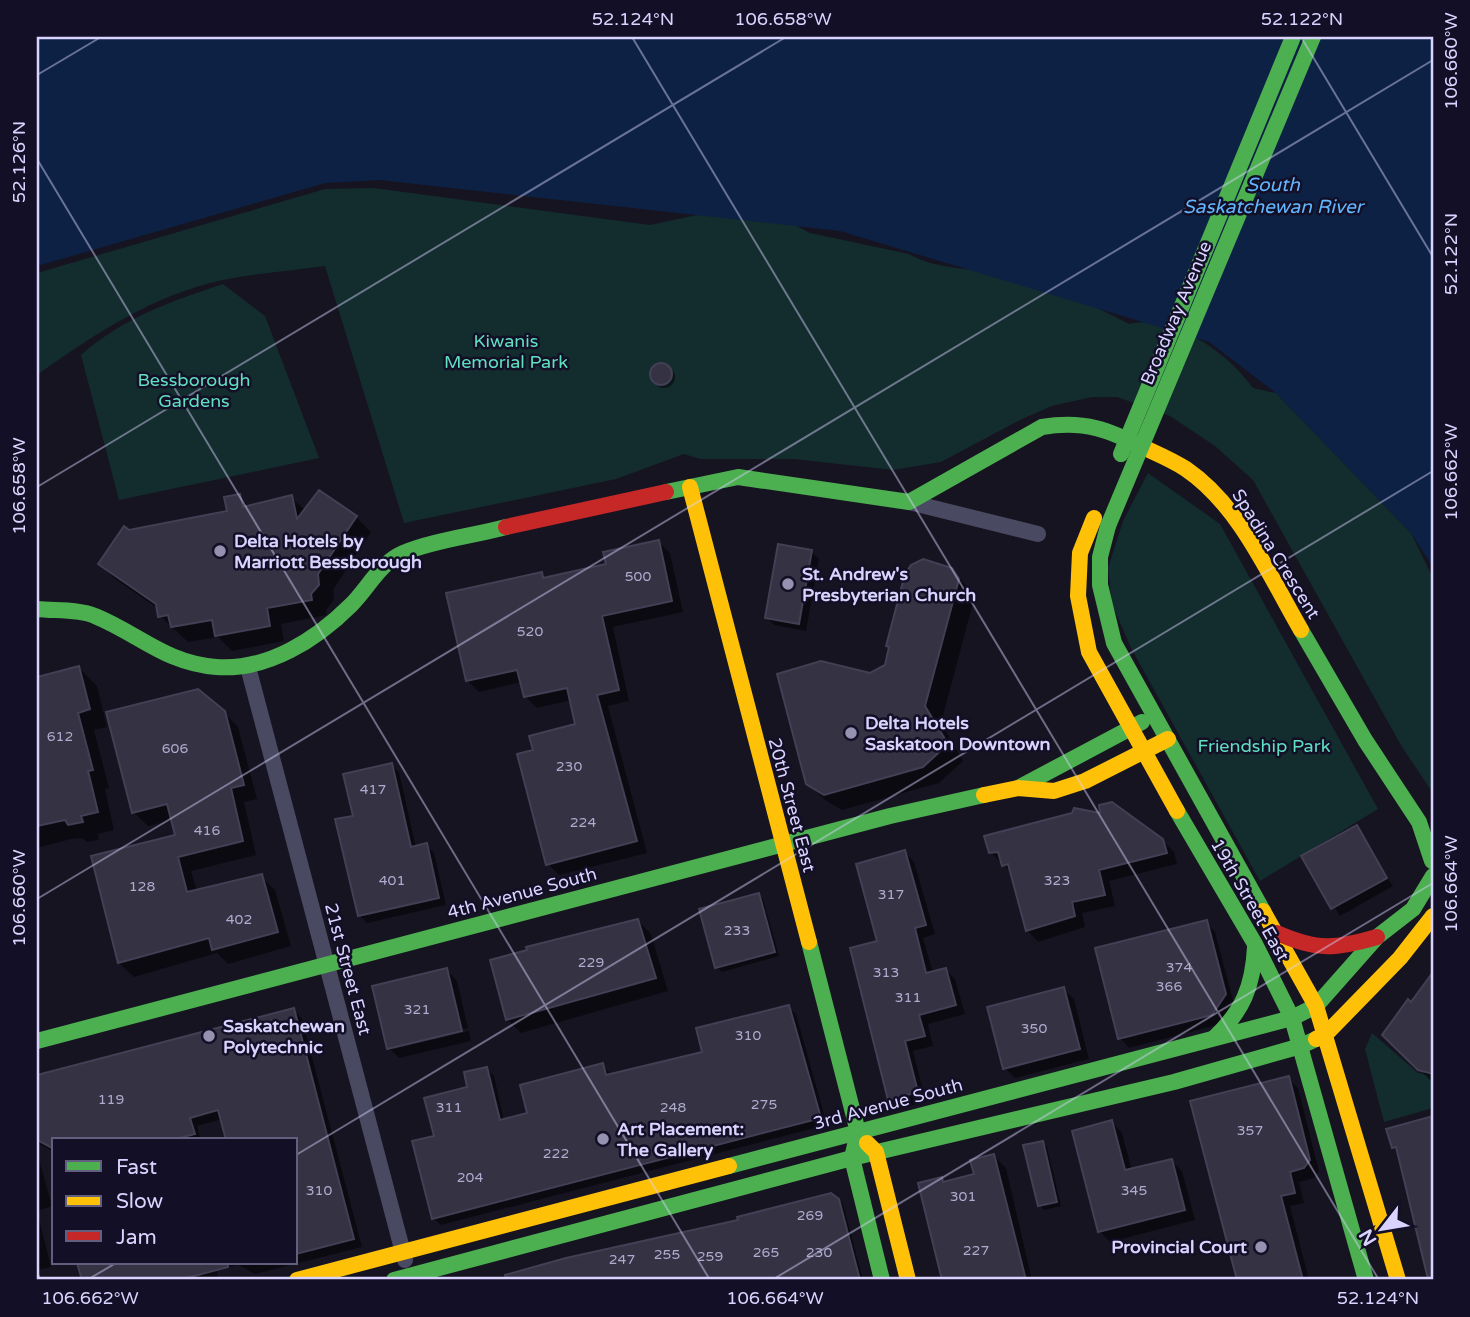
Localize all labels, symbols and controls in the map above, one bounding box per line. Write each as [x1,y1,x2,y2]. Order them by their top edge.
text: 52.124°N [592,8,674,30]
text: 106.658°W [734,8,832,30]
text: 52.122°N [1261,8,1343,30]
text: 106.660°W [1440,12,1462,110]
text: 52.126°N [8,121,30,203]
water label: South Saskatchewan River [1183,174,1366,218]
text: 52.122°N [1440,213,1462,295]
street label: Broadway Avenue [1136,238,1216,388]
park label: Kiwanis Memorial Park [444,330,568,373]
park label: Bessborough Gardens [137,369,251,412]
text: 106.662°W [1440,423,1462,521]
text: 106.658°W [8,437,30,535]
street label: Spadina Crescent [1227,485,1325,623]
place label: Delta Hotels by Marriott Bessborough [234,530,422,573]
marker: Delta Hotels by Marriott Bessborough [212,543,228,559]
place label: St. Andrew's Presbyterian Church [802,563,976,606]
house number: 500 [625,568,651,585]
marker: St. Andrew's Presbyterian Church [780,576,796,592]
house number: 520 [517,623,543,640]
place label: Delta Hotels Saskatoon Downtown [865,712,1050,755]
marker: Delta Hotels Saskatoon Downtown [843,725,859,741]
house number: 612 [47,728,73,745]
street label: 20th Street East [763,735,821,875]
park label: Friendship Park [1198,735,1331,757]
house number: 606 [162,740,188,757]
house number: 230 [556,758,582,775]
house number: 417 [360,781,386,798]
house number: 224 [570,814,596,831]
house number: 416 [194,822,220,839]
street label: 19th Street East [1206,835,1294,965]
text: 106.664°W [1440,835,1462,933]
text: 106.660°W [8,849,30,947]
street label: 4th Avenue South [445,862,599,924]
house number: 401 [379,872,405,889]
house number: 323 [1044,872,1070,889]
house number: 128 [129,878,155,895]
house number: 317 [878,886,904,903]
street label: 21st Street East [320,901,376,1038]
house number: 402 [226,911,252,928]
house number: 233 [724,922,750,939]
house number: 229 [578,954,604,971]
house number: 374 [1166,959,1192,976]
house number: 313 [873,964,899,981]
house number: 366 [1156,978,1182,995]
house number: 311 [895,989,921,1006]
house number: 321 [404,1001,430,1018]
place label: Saskatchewan Polytechnic [223,1015,345,1058]
house number: 350 [1021,1020,1047,1037]
house number: 310 [735,1027,761,1044]
marker: Saskatchewan Polytechnic [201,1028,217,1044]
street label: 3rd Avenue South [811,1073,965,1135]
house number: 119 [98,1091,124,1108]
house number: 275 [751,1096,777,1113]
house number: 311 [436,1099,462,1116]
house number: 248 [660,1099,686,1116]
place label: Art Placement: The Gallery [616,1118,744,1161]
house number: 357 [1237,1122,1263,1139]
marker: Art Placement: The Gallery [595,1131,611,1147]
legend [52,1138,298,1264]
house number: 222 [543,1145,569,1162]
text: Fast [116,1155,157,1180]
house number: 204 [457,1169,483,1186]
house number: 310 [306,1182,332,1199]
house number: 345 [1121,1182,1147,1199]
house number: 301 [950,1188,976,1205]
text: Slow [116,1189,164,1214]
north arrow [1348,1194,1418,1264]
house number: 269 [797,1207,823,1224]
text: Jam [116,1225,157,1250]
text: N [1355,1225,1382,1249]
place label: Provincial Court [1111,1236,1247,1258]
marker: Provincial Court [1253,1239,1269,1255]
house number: 227 [963,1242,989,1259]
house number: 265 [753,1244,779,1261]
house number: 230 [806,1244,832,1261]
house number: 255 [654,1246,680,1263]
house number: 259 [697,1248,723,1265]
house number: 247 [609,1251,635,1268]
text: 106.662°W [41,1287,139,1309]
text: 106.664°W [726,1287,824,1309]
text: 52.124°N [1337,1287,1419,1309]

